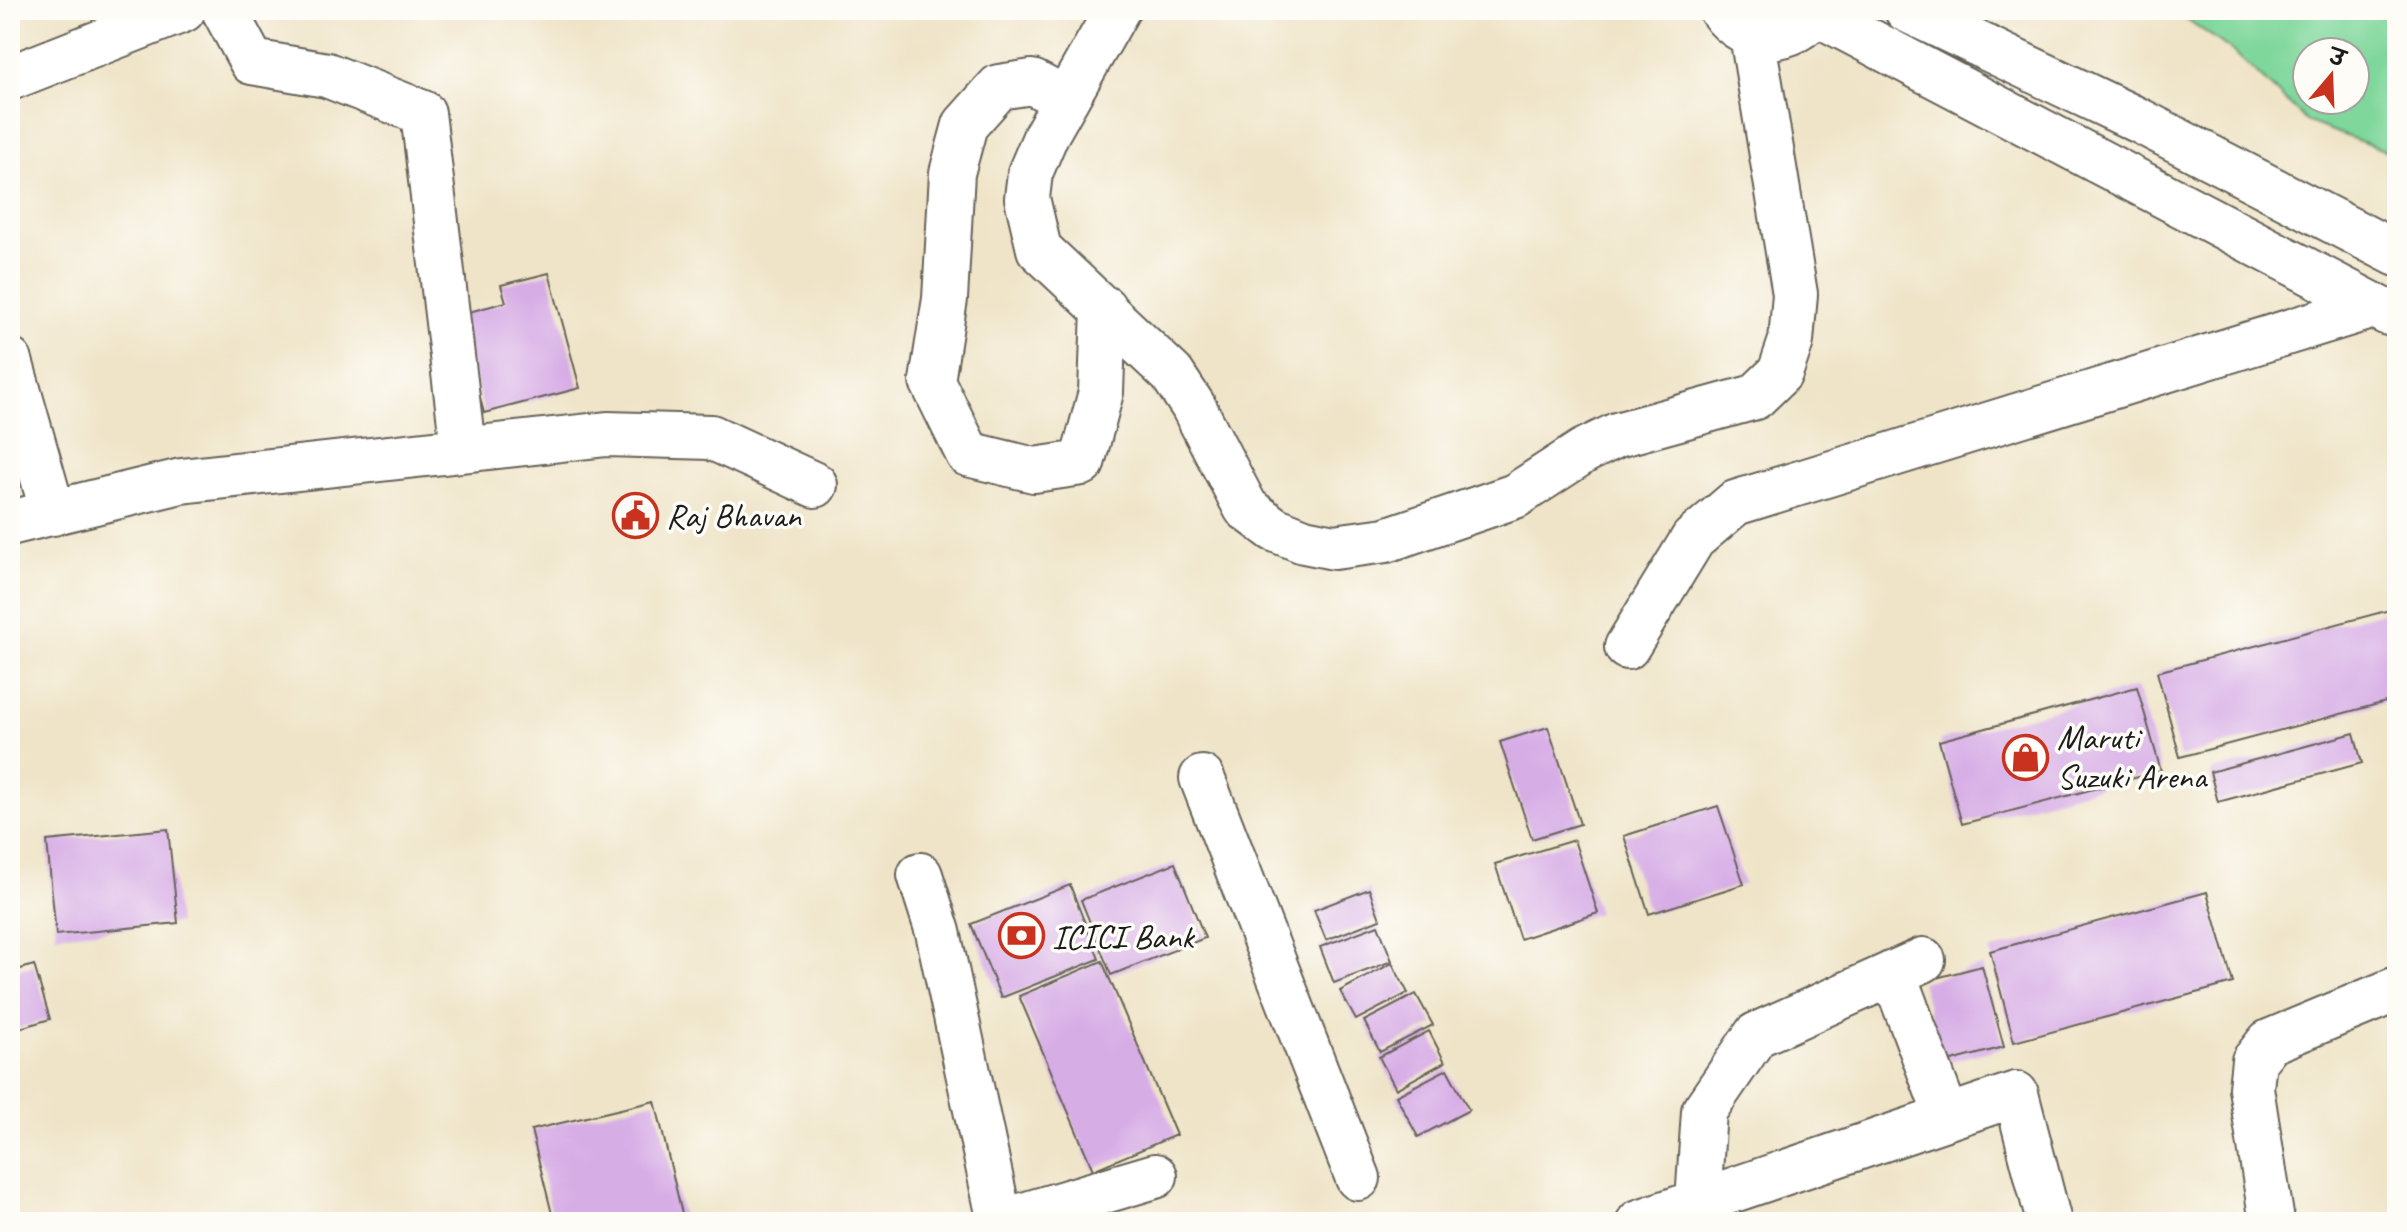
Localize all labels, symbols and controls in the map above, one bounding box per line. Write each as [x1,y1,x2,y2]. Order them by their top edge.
north arrow [2291,36,2371,116]
text: उ [2324,42,2351,74]
public building icon: Raj Bhavan [611,491,659,539]
place label: Raj Bhavan [666,494,803,537]
place label: Maruti Suzuki Arena [2057,716,2208,798]
shop icon: Maruti Suzuki Arena [2002,733,2050,781]
bank icon: ICICI Bank [997,912,1045,960]
place label: ICICI Bank [1052,915,1196,958]

